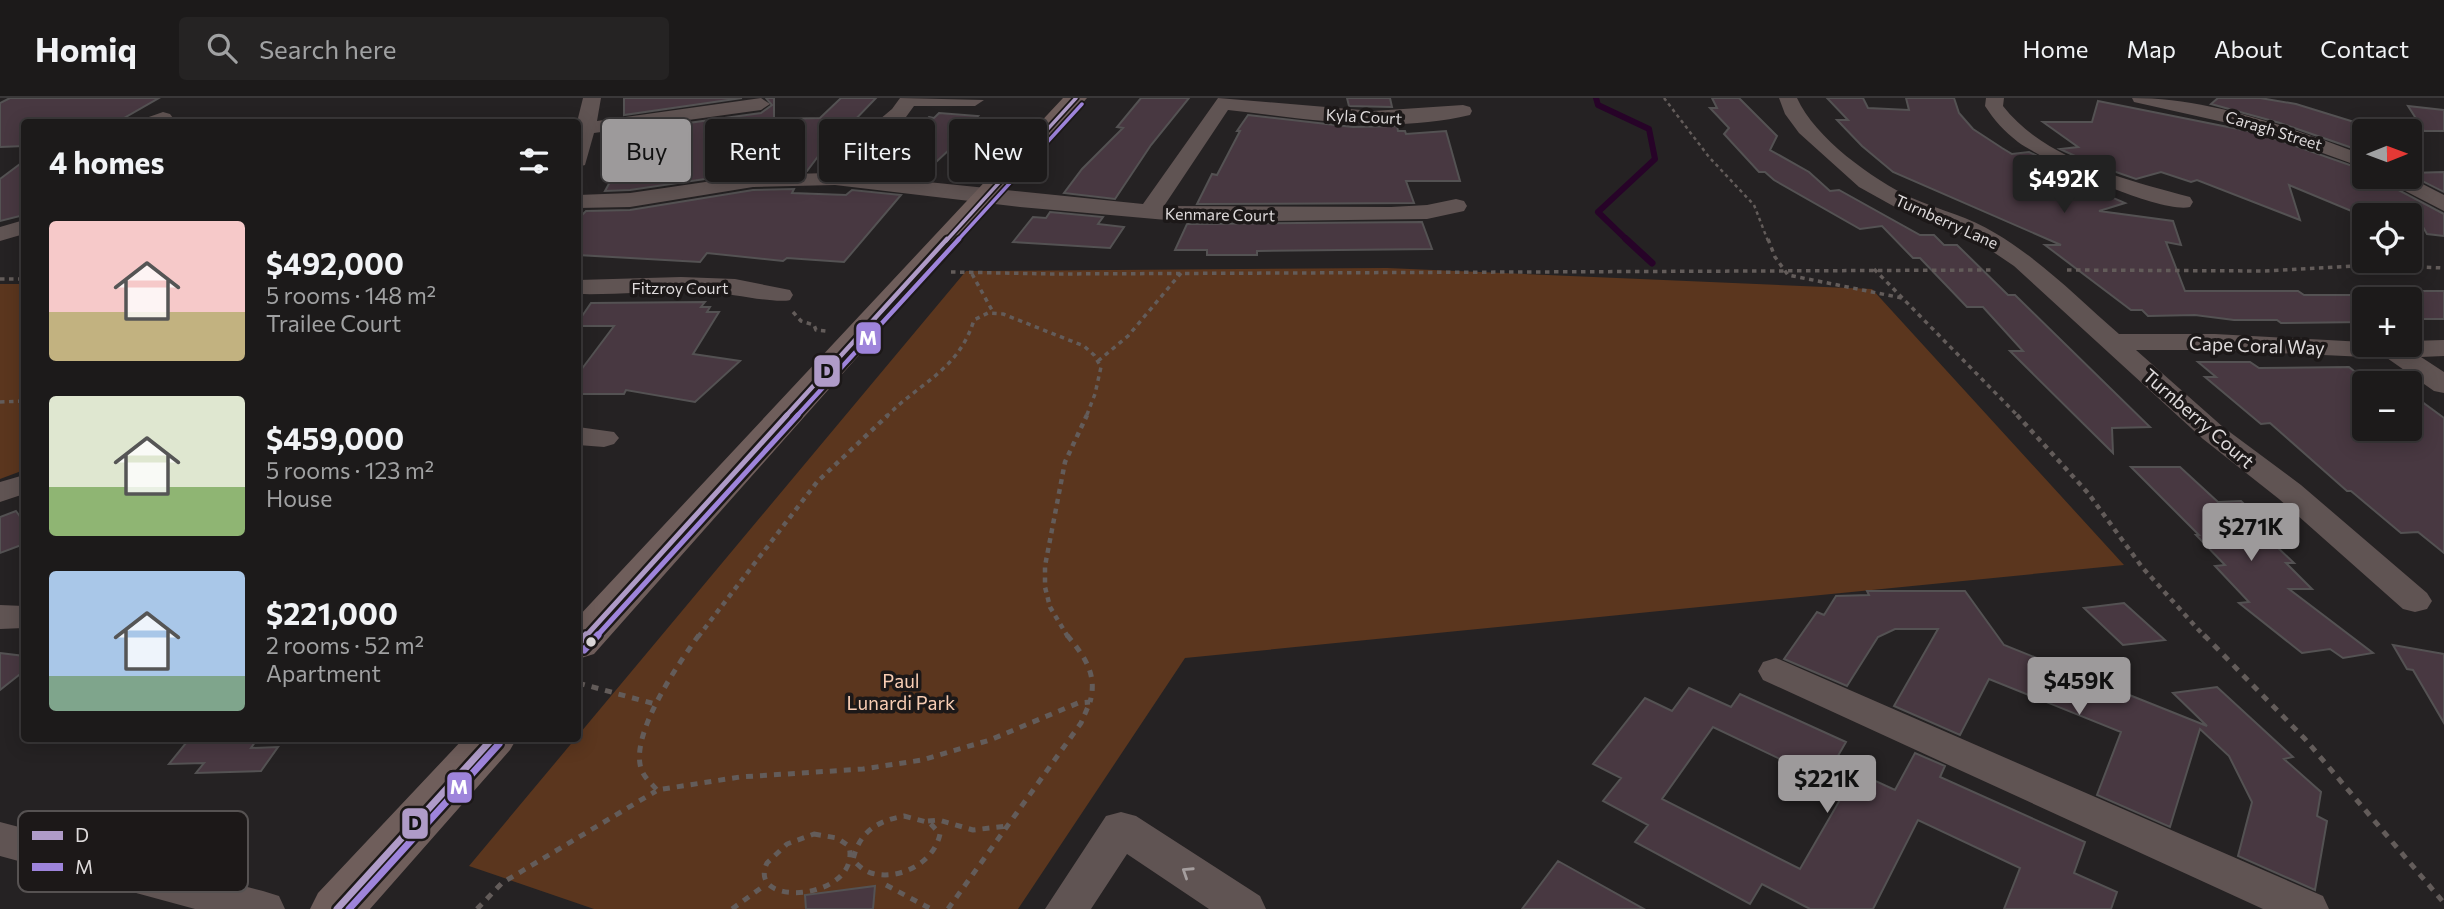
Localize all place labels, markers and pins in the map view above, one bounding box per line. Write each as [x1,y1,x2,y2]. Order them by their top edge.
pin: $492K [2015,156,2113,215]
pin: $271K [2202,504,2300,563]
unlabelled marker [584,635,598,649]
pin: $459K [2030,658,2128,717]
pin: $221K [1778,756,1876,815]

